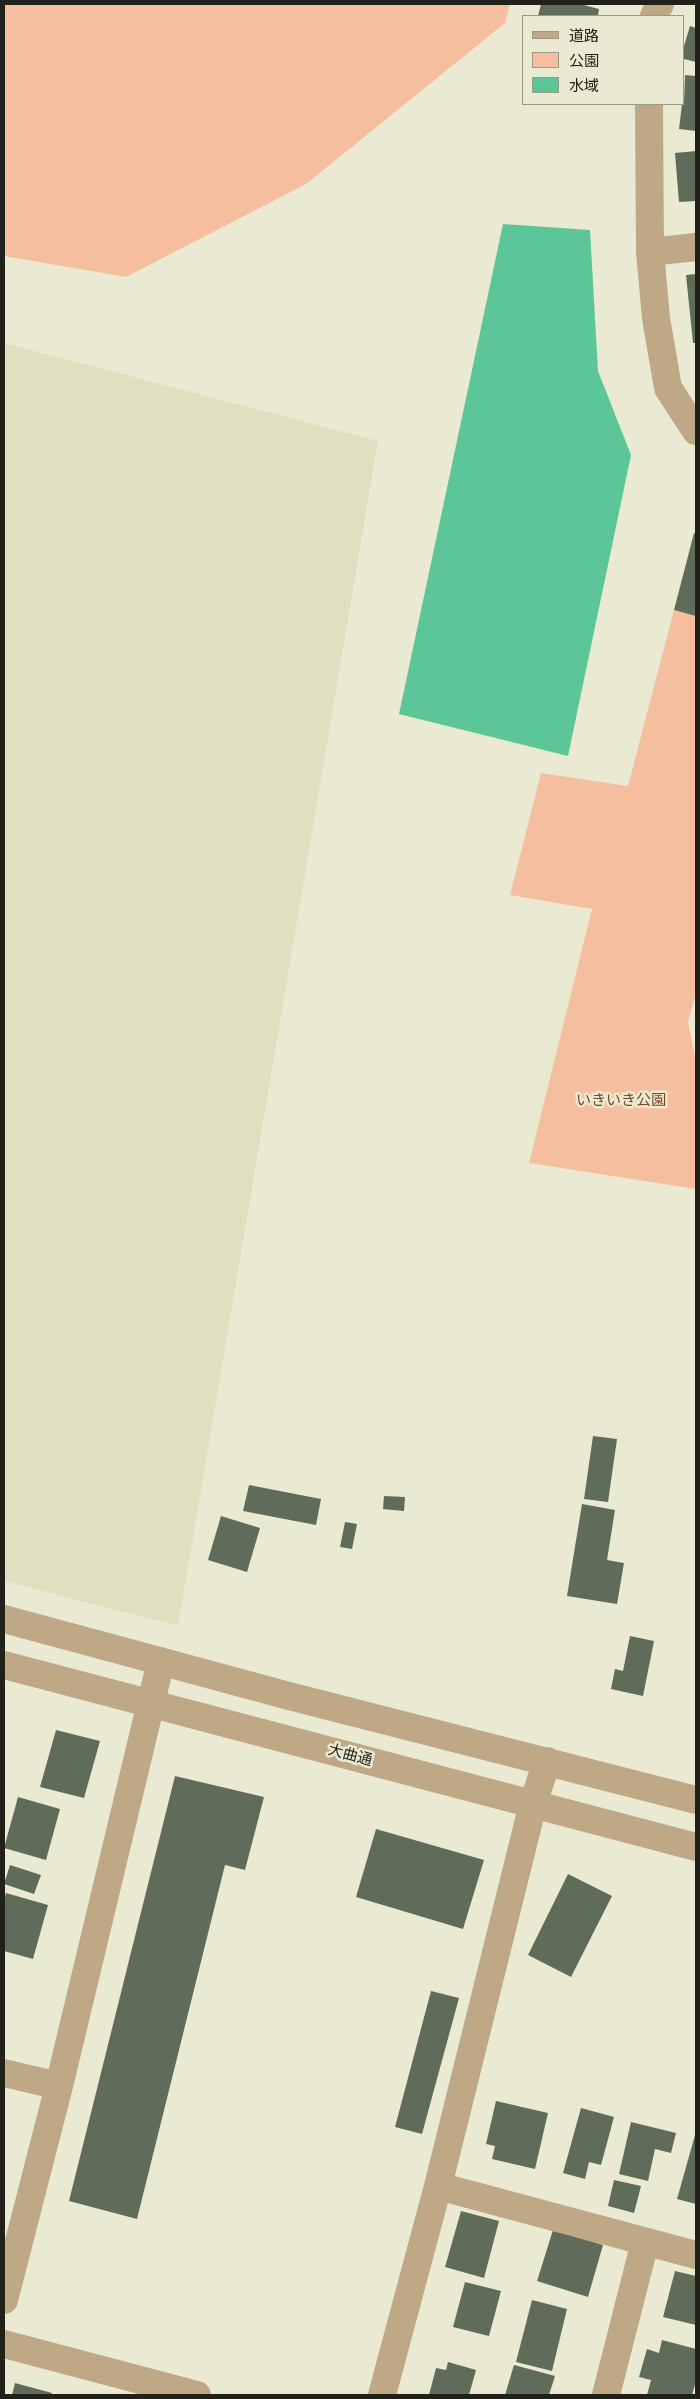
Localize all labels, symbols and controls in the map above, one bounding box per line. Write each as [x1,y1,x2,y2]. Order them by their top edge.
legend [522,15,685,105]
text: 道路 [569,27,599,45]
text: 公園 [569,52,599,70]
text: 水域 [569,77,599,95]
park label: いきいき公園 [576,1092,666,1110]
street label: 大曲通 [326,1741,374,1771]

